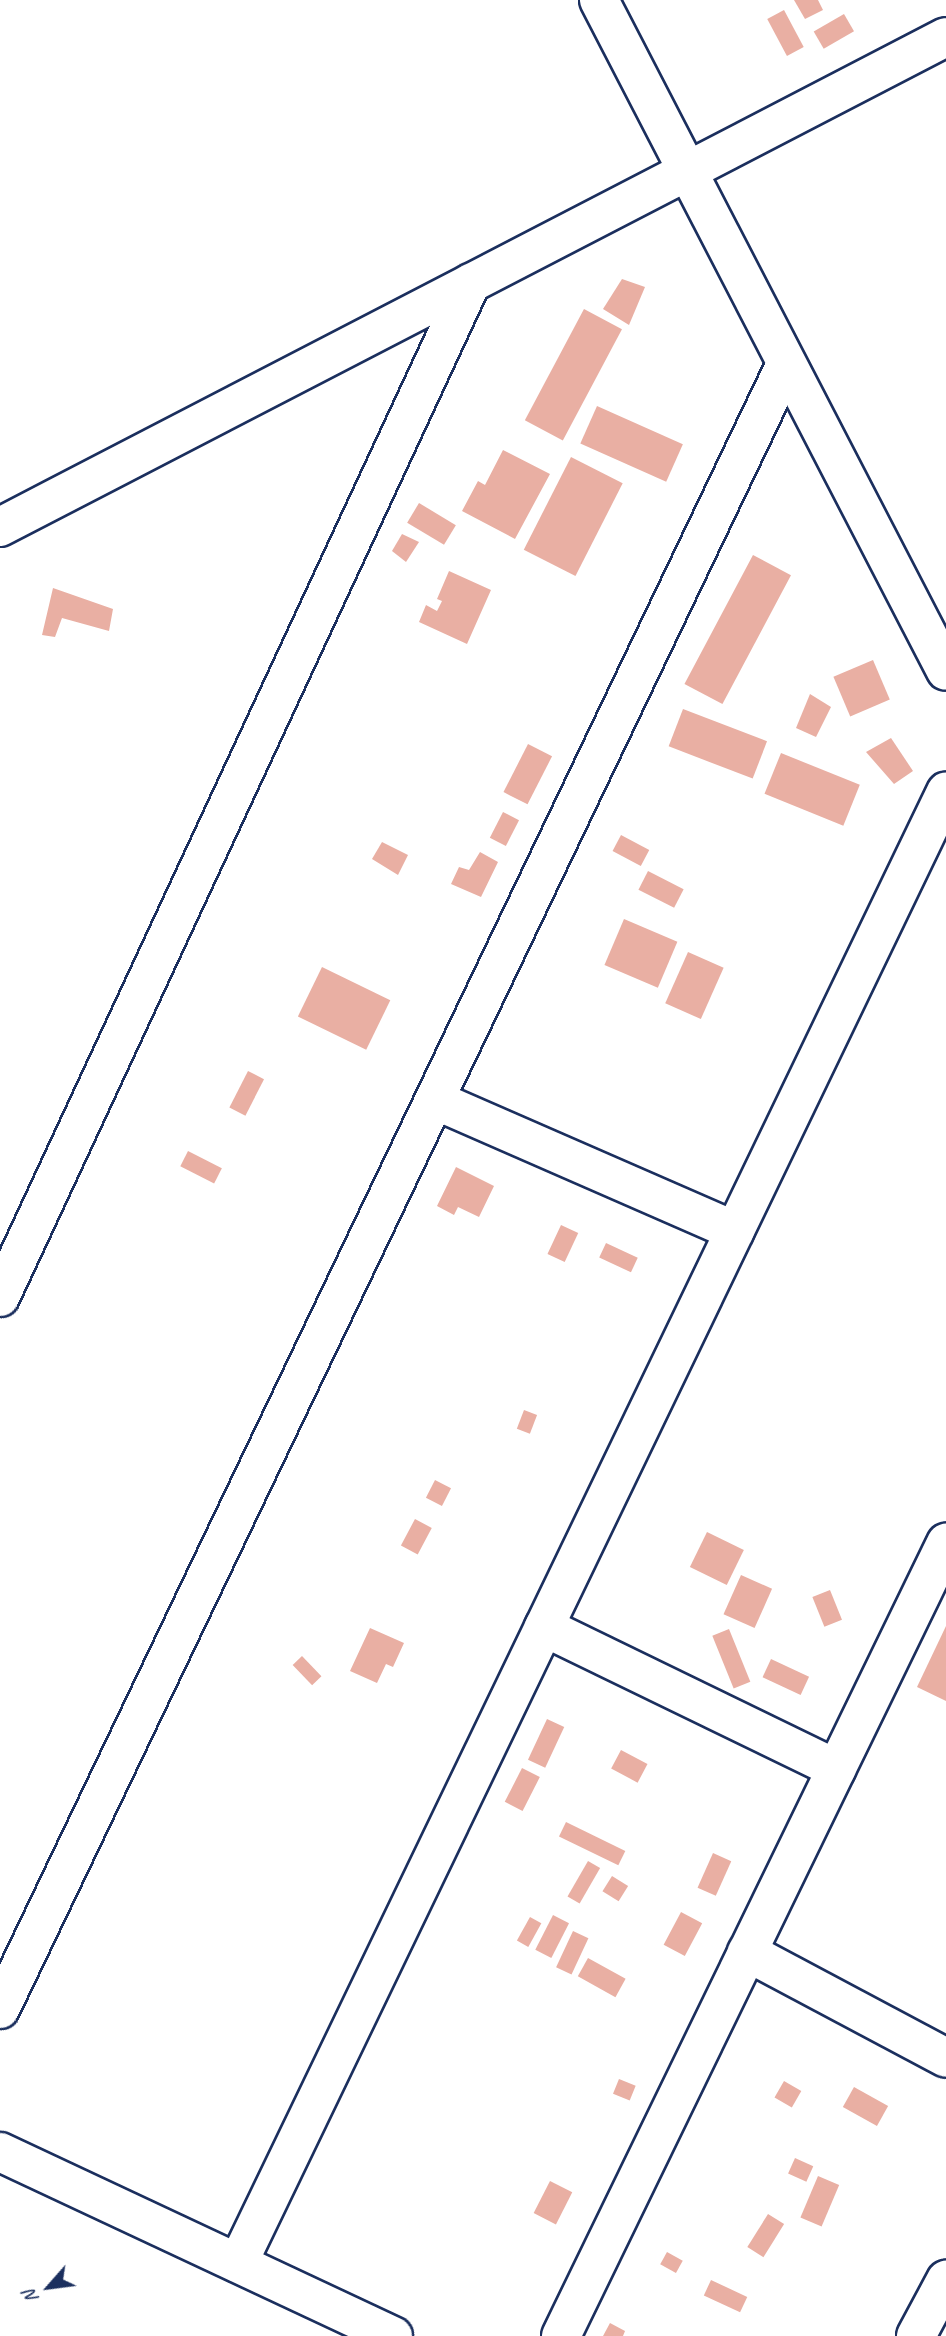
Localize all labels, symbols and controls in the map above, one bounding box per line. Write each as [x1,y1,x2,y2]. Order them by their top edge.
north arrow [14,2252,84,2322]
text: N [17,2286,44,2308]

